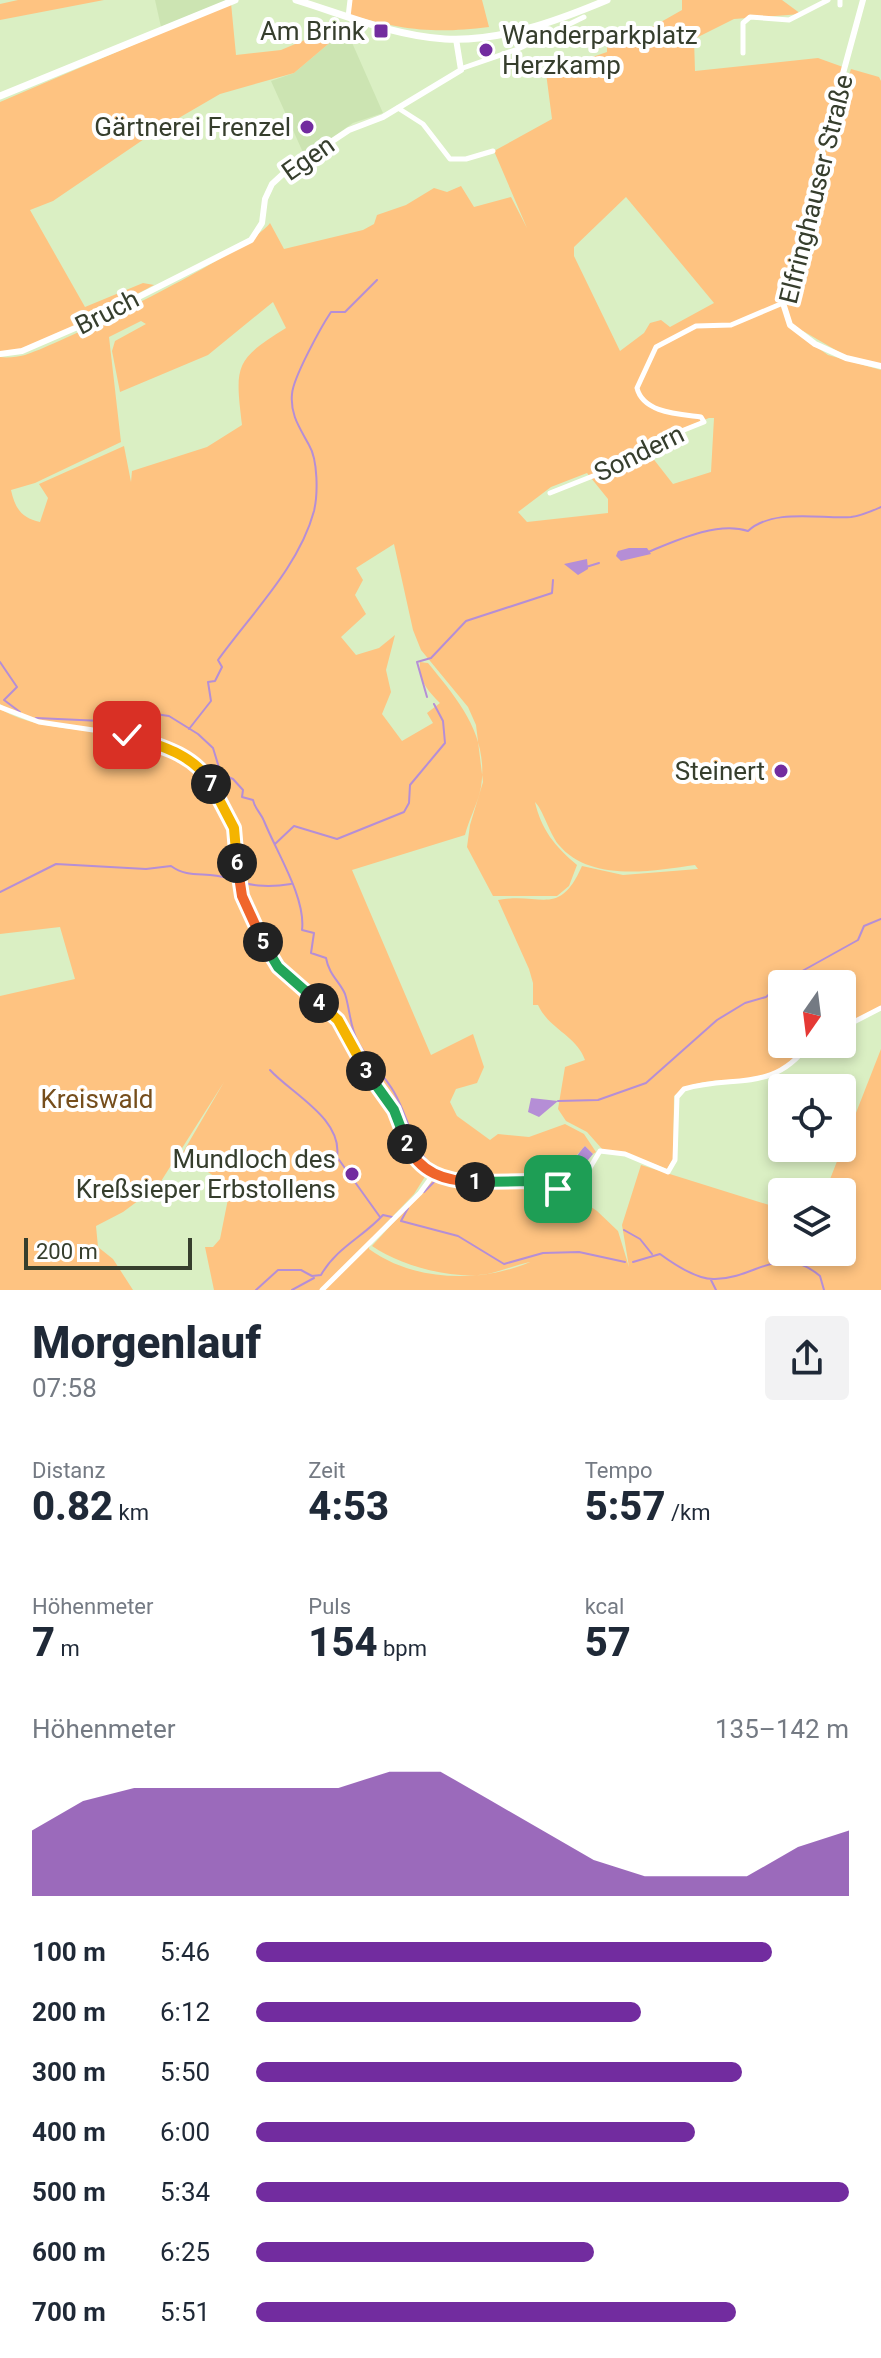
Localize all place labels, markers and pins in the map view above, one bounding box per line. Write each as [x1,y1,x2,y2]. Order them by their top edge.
place label: Am Brink [260,16,366,46]
place label: Wanderparkplatz Herzkamp [502,20,698,80]
marker: Am Brink [372,22,390,40]
marker: Wanderparkplatz Herzkamp [477,41,495,59]
place label: Gärtnerei Frenzel [94,112,291,142]
marker: Gärtnerei Frenzel [298,118,316,136]
pin [93,701,161,769]
place label: Steinert [675,756,765,786]
marker: Steinert [772,762,790,780]
pin: 7 [191,764,231,804]
pin: 6 [217,843,257,883]
pin: 5 [243,922,283,962]
pin: 4 [299,983,339,1023]
pin: 3 [346,1051,386,1091]
pin: 2 [387,1124,427,1164]
place label: Mundloch des Kreßsieper Erbstollens [76,1144,336,1204]
pin [524,1155,592,1223]
pin: 1 [455,1162,495,1202]
marker: Mundloch des Kreßsieper Erbstollens [343,1165,361,1183]

